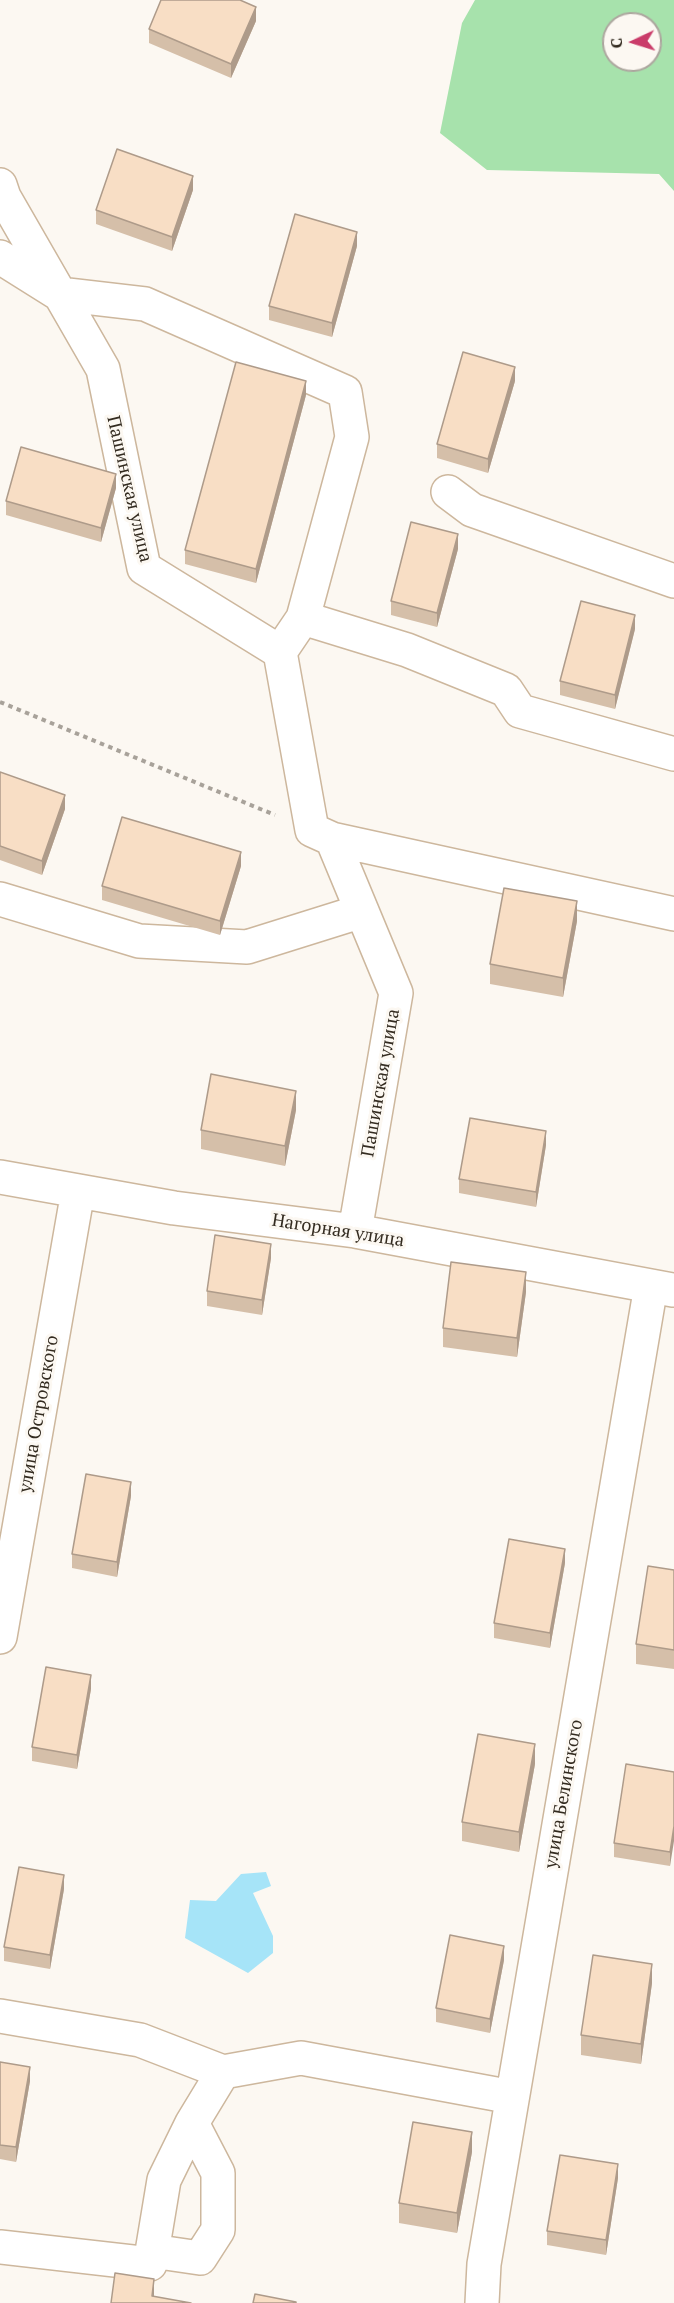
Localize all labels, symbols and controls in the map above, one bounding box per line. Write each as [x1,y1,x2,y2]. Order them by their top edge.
north arrow [602,12,662,72]
text: С [605,37,627,49]
street label: Пашинская улица [102,414,156,564]
street label: Пашинская улица [357,1007,405,1159]
street label: Нагорная улица [270,1210,406,1252]
street label: улица Островского [15,1334,63,1494]
street label: улица Белинского [540,1718,588,1870]

